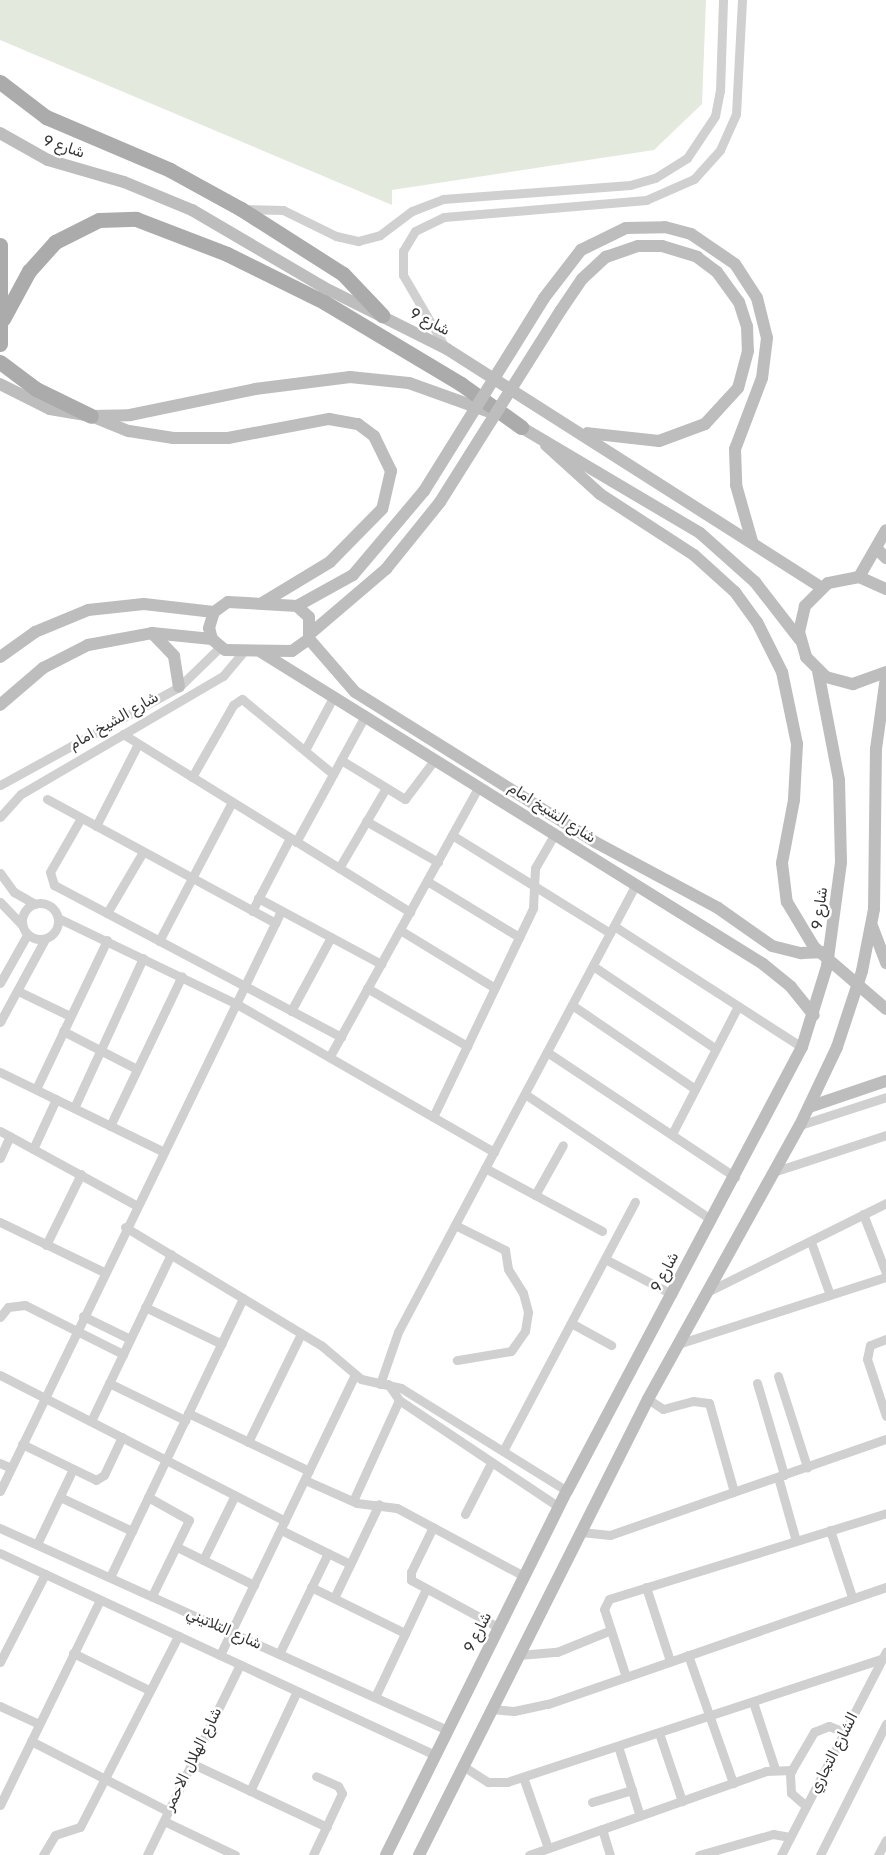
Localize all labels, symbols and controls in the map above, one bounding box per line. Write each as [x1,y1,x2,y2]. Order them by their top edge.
street label: شارع 9 [41,132,87,162]
street label: شارع 9 [407,304,453,340]
street label: شارع الشيخ امام [66,688,162,754]
street label: شارع الشيخ امام [505,779,599,847]
street label: شارع 9 [808,886,832,930]
street label: شارع 9 [647,1249,683,1295]
street label: شارع التلاتيني [184,1604,264,1654]
street label: شارع 9 [460,1609,496,1655]
street label: شارع الهلال الاحمر [160,1704,226,1814]
street label: الشارع التجاري [806,1709,862,1797]

